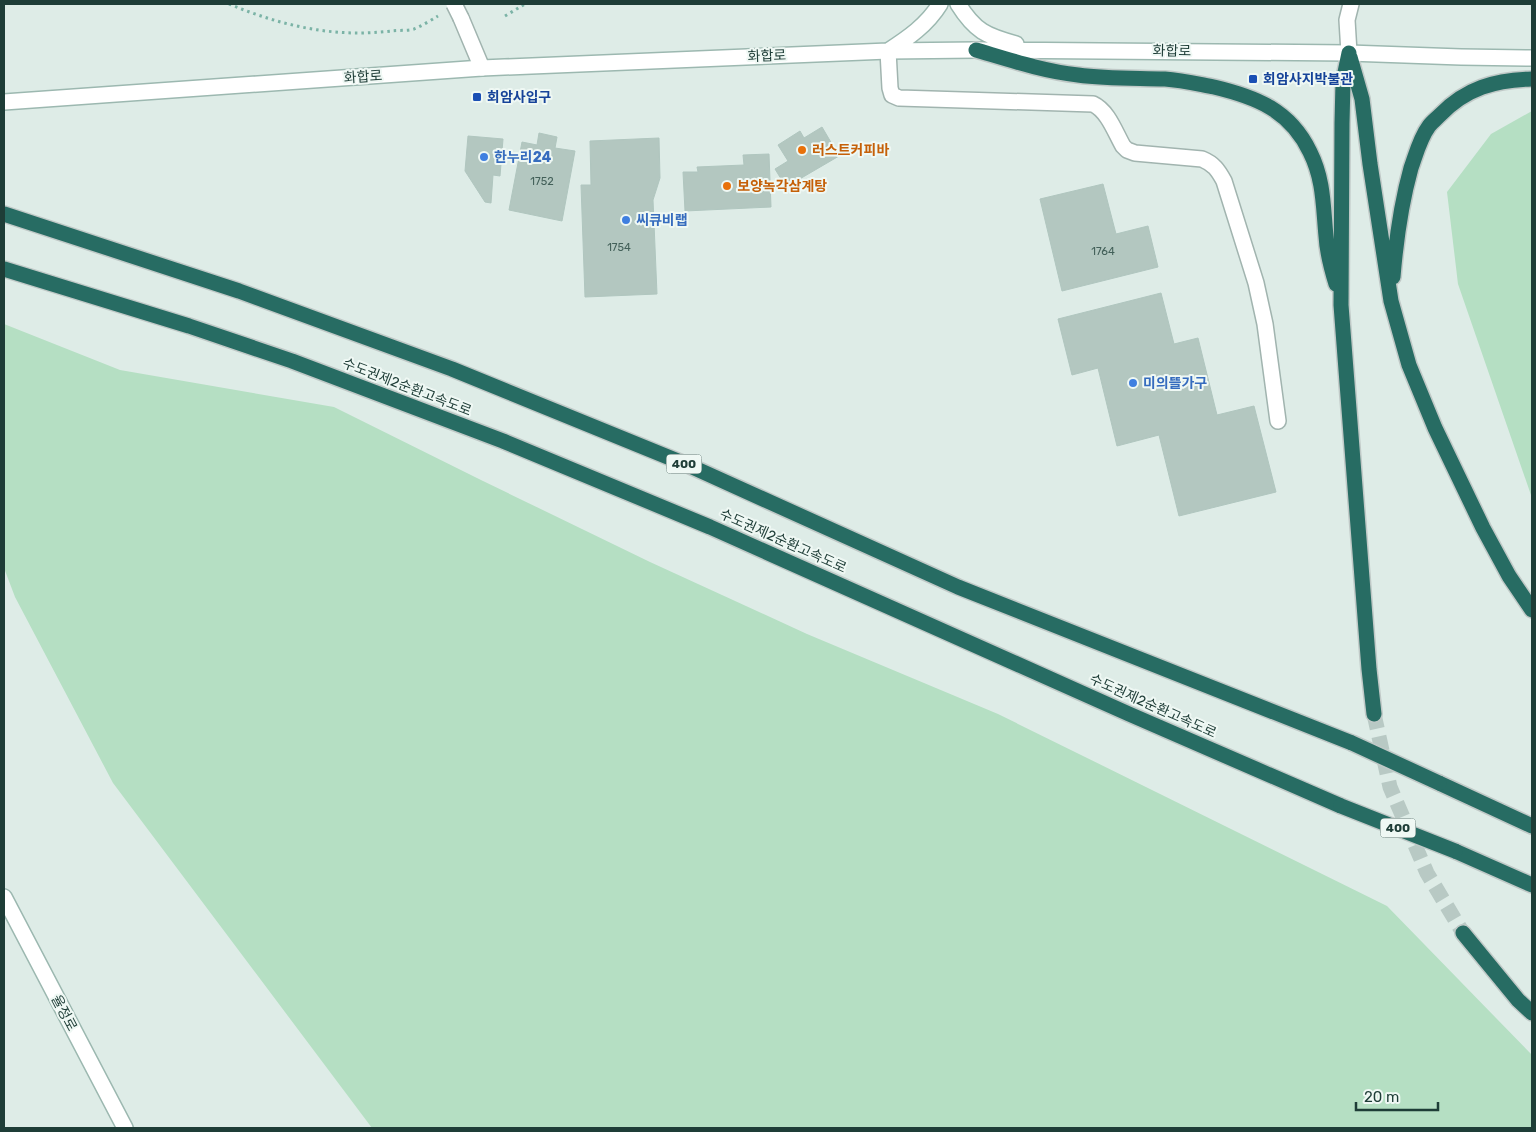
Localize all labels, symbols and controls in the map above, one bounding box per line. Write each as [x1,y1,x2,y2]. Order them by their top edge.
street label: 화합로 [1153,42,1192,60]
street label: 화합로 [747,47,787,65]
street label: 화합로 [343,67,383,87]
place label: 회암사지박불관 [1263,71,1353,88]
marker: 회암사지박불관 [1247,73,1259,85]
place label: 회암사입구 [487,89,552,106]
marker: 회암사입구 [471,91,483,103]
place label: 러스트커피바 [812,142,889,159]
marker: 러스트커피바 [796,144,808,156]
place label: 한누리24 [494,149,552,166]
marker: 한누리24 [478,151,490,163]
house number: 1752 [530,175,554,188]
place label: 보양녹각삼계탕 [737,178,827,195]
marker: 보양녹각삼계탕 [721,180,733,192]
place label: 씨큐비랩 [636,212,688,229]
marker: 씨큐비랩 [620,214,632,226]
house number: 1754 [607,241,631,254]
house number: 1764 [1091,245,1115,258]
street label: 수도권제2순환고속도로 [340,355,474,420]
place label: 미의뜰가구 [1143,375,1208,392]
marker: 미의뜰가구 [1127,377,1139,389]
road number: 400 [666,454,702,474]
street label: 수도권제2순환고속도로 [717,505,849,577]
street label: 수도권제2순환고속도로 [1087,670,1219,742]
road number: 400 [1380,818,1416,838]
street label: 율정로 [47,992,81,1034]
scale bar [1356,1080,1438,1112]
text: 20 m [1364,1088,1399,1106]

